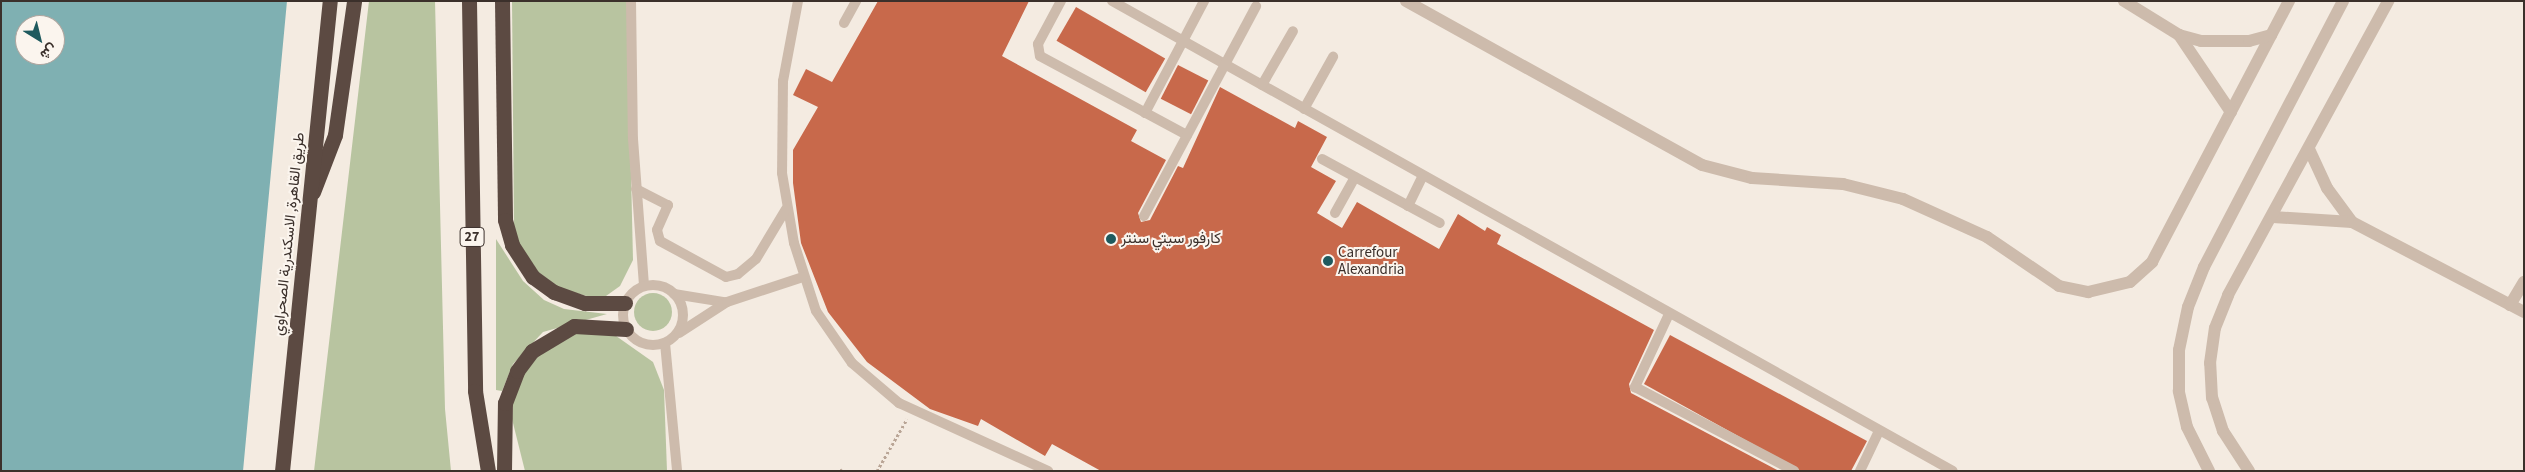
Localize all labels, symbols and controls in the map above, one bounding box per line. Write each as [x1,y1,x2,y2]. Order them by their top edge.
north arrow [15,15,65,65]
text: ش [36,38,61,64]
street label: طريق القاهرة, الاسكندرية الصحراوي [269,131,309,337]
road number: 27 [460,226,484,248]
place label: كارفور سيتي سنتر [1121,230,1221,248]
marker: كارفور سيتي سنتر [1105,233,1117,245]
place label: Carrefour Alexandria [1338,243,1404,278]
marker: Carrefour Alexandria [1322,255,1334,267]

